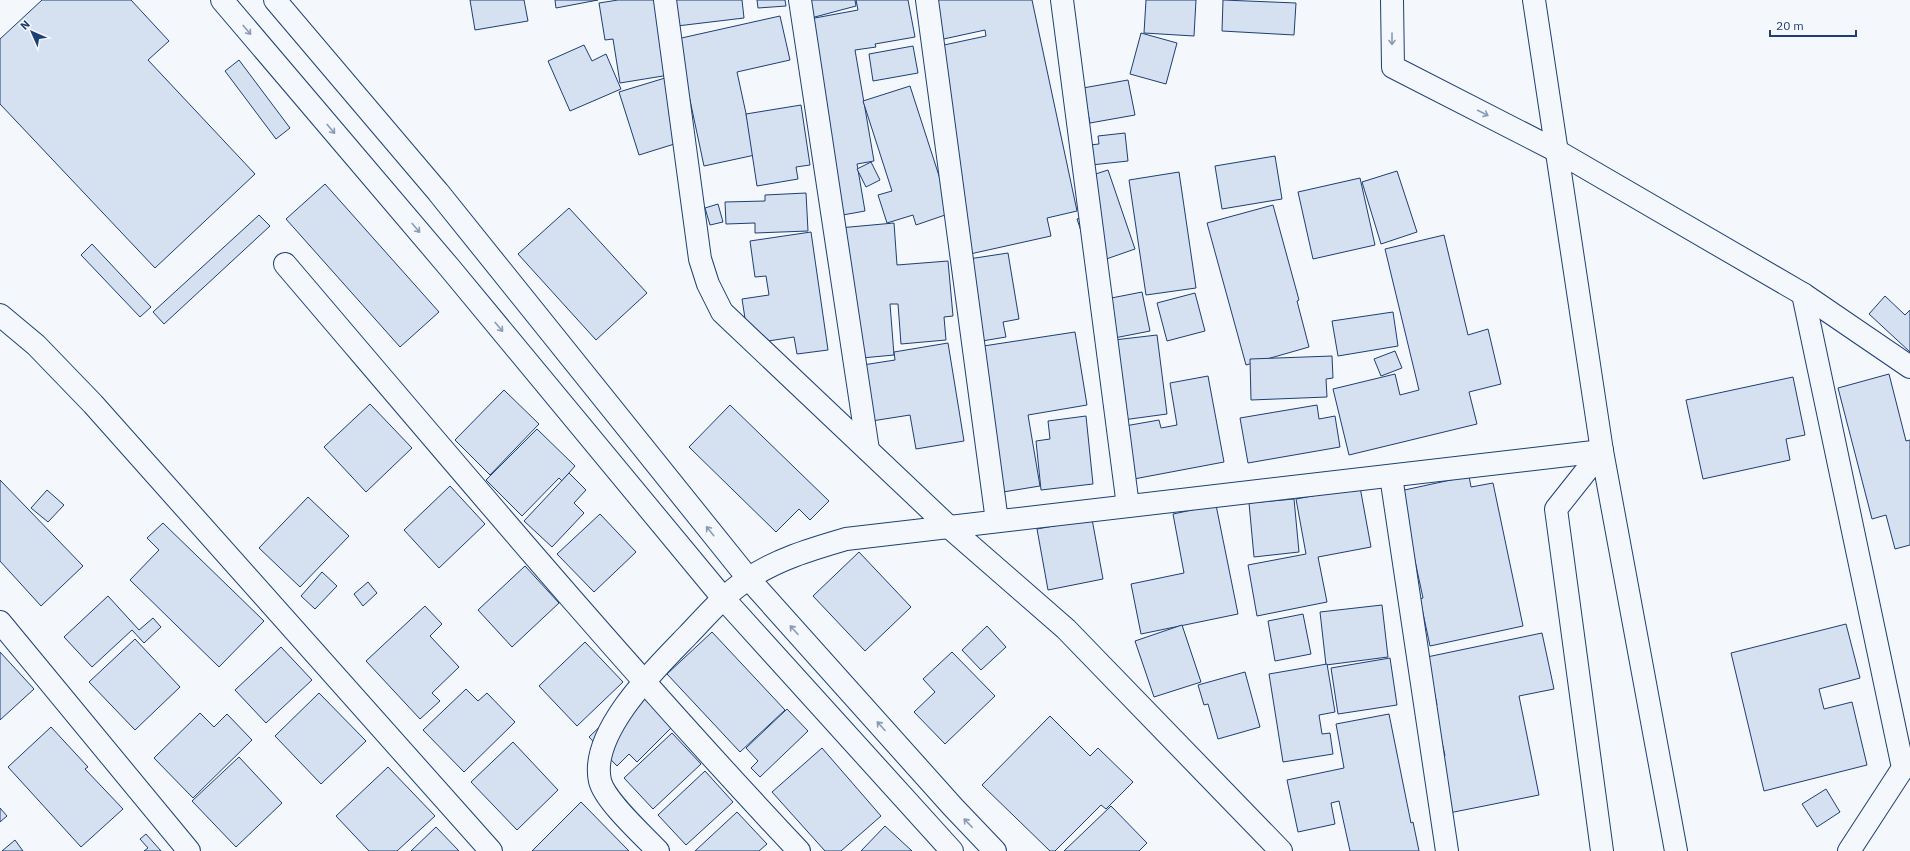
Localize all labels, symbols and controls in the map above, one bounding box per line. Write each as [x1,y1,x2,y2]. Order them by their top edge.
north arrow [12,12,52,52]
scale bar [1770,12,1856,38]
text: N [17,17,33,33]
text: 20 m [1776,18,1804,33]
one-way arrow [243,24,252,35]
one-way arrow [1388,32,1396,45]
one-way arrow [1477,110,1489,117]
one-way arrow [327,123,336,134]
one-way arrow [411,222,420,233]
one-way arrow [495,322,504,333]
one-way arrow [706,525,714,536]
one-way arrow [790,625,799,635]
one-way arrow [877,722,886,732]
one-way arrow [963,818,973,828]

